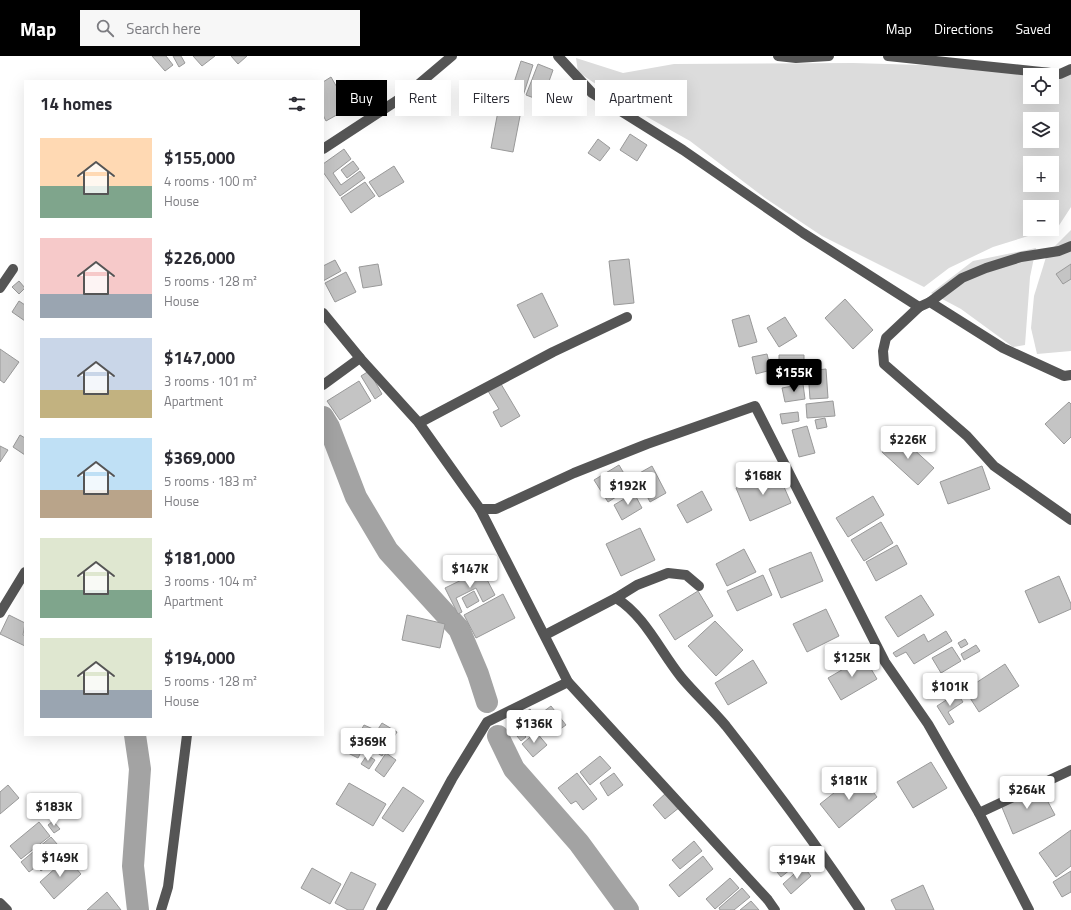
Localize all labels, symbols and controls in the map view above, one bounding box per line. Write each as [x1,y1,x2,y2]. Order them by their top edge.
search box [80,10,360,46]
text: Map [20,14,56,43]
icon: search [94,17,116,39]
text: Search here [126,17,201,40]
text: Map [886,18,912,39]
text: Directions [934,18,993,39]
text: Saved [1015,18,1051,39]
map controls [1023,68,1059,236]
button: locate [1023,68,1059,104]
chip: Buy [336,80,387,116]
chip: Rent [395,80,451,116]
chip: Filters [459,80,524,116]
chip: New [532,80,587,116]
chip: Apartment [595,80,687,116]
text: 14 homes [40,91,112,117]
icon: filters [286,93,308,115]
button: layers [1023,112,1059,148]
text: $155,000 [164,145,235,171]
icon: home [72,154,120,202]
button: + [1023,156,1059,192]
text: 4 rooms · 100 m² [164,171,257,191]
text: House [164,191,199,211]
button: − [1023,200,1059,236]
text: $226,000 [164,245,235,271]
icon: home [72,254,120,302]
text: 5 rooms · 128 m² [164,271,257,291]
text: House [164,291,199,311]
text: $147,000 [164,345,235,371]
icon: home [72,354,120,402]
pin: $155K [766,359,822,393]
text: $155K [776,362,812,382]
text: 3 rooms · 101 m² [164,371,257,391]
text: Apartment [164,391,223,411]
pin: $226K [880,426,936,460]
text: $226K [890,429,926,449]
text: $369,000 [164,445,235,471]
icon: home [72,454,120,502]
pin: $168K [735,462,791,496]
text: $168K [745,465,781,485]
text: 5 rooms · 183 m² [164,471,257,491]
pin: $192K [600,472,656,506]
text: $192K [610,475,646,495]
text: House [164,491,199,511]
text: $181,000 [164,545,235,571]
icon: home [72,554,120,602]
pin: $147K [442,555,498,589]
text: $147K [452,558,488,578]
text: 3 rooms · 104 m² [164,571,257,591]
text: Apartment [164,591,223,611]
pin: $125K [824,644,880,678]
text: $194,000 [164,645,235,671]
text: $125K [834,647,870,667]
icon: home [72,654,120,702]
text: 5 rooms · 128 m² [164,671,257,691]
pin: $101K [922,673,978,707]
text: $101K [932,676,968,696]
text: House [164,691,199,711]
pin: $136K [506,710,562,744]
text: $136K [516,713,552,733]
pin: $369K [340,728,396,762]
text: $369K [350,731,386,751]
pin: $181K [821,767,877,801]
text: $181K [831,770,867,790]
pin: $264K [999,776,1055,810]
text: $264K [1009,779,1045,799]
pin: $183K [26,793,82,827]
text: $183K [36,796,72,816]
pin: $149K [32,844,88,878]
pin: $194K [769,846,825,880]
text: $149K [42,847,78,867]
text: $194K [779,849,815,869]

